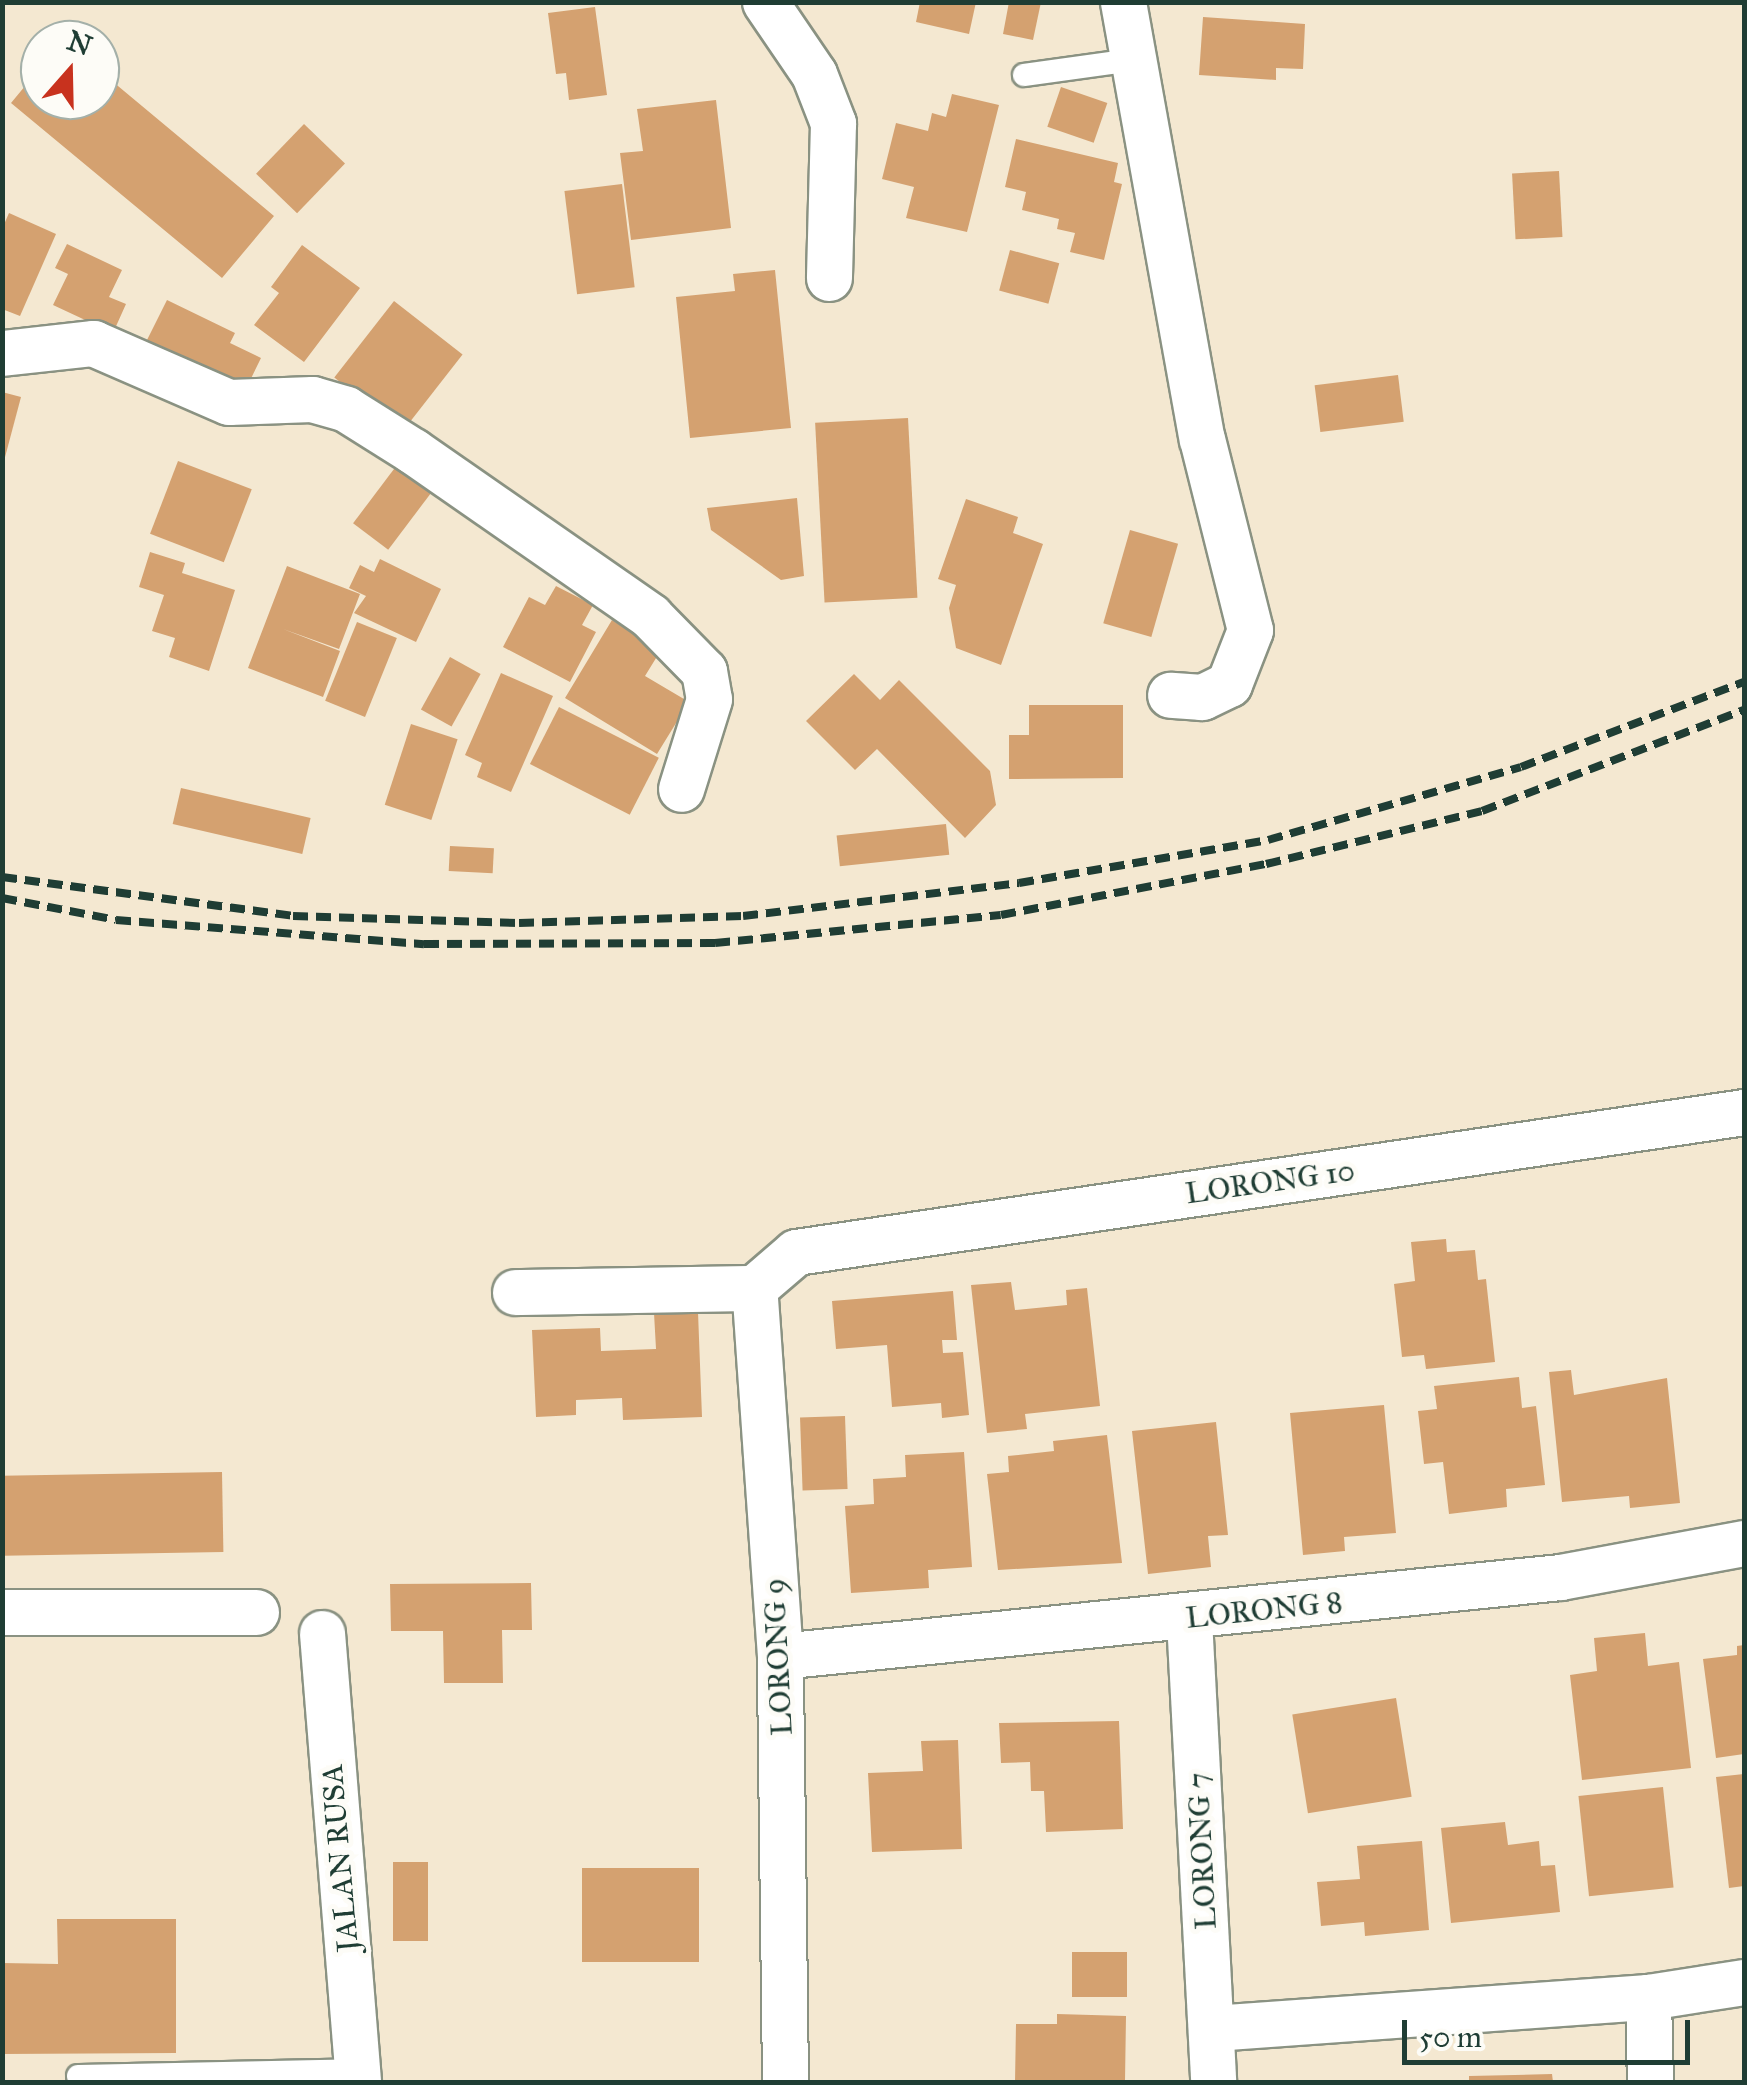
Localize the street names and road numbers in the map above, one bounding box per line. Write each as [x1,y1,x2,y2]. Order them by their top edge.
street label: LORONG 10 [1183,1152,1357,1212]
street label: LORONG 9 [756,1578,800,1736]
street label: LORONG 8 [1184,1584,1344,1636]
street label: JALAN RUSA [314,1763,366,1953]
street label: LORONG 7 [1180,1772,1224,1930]

